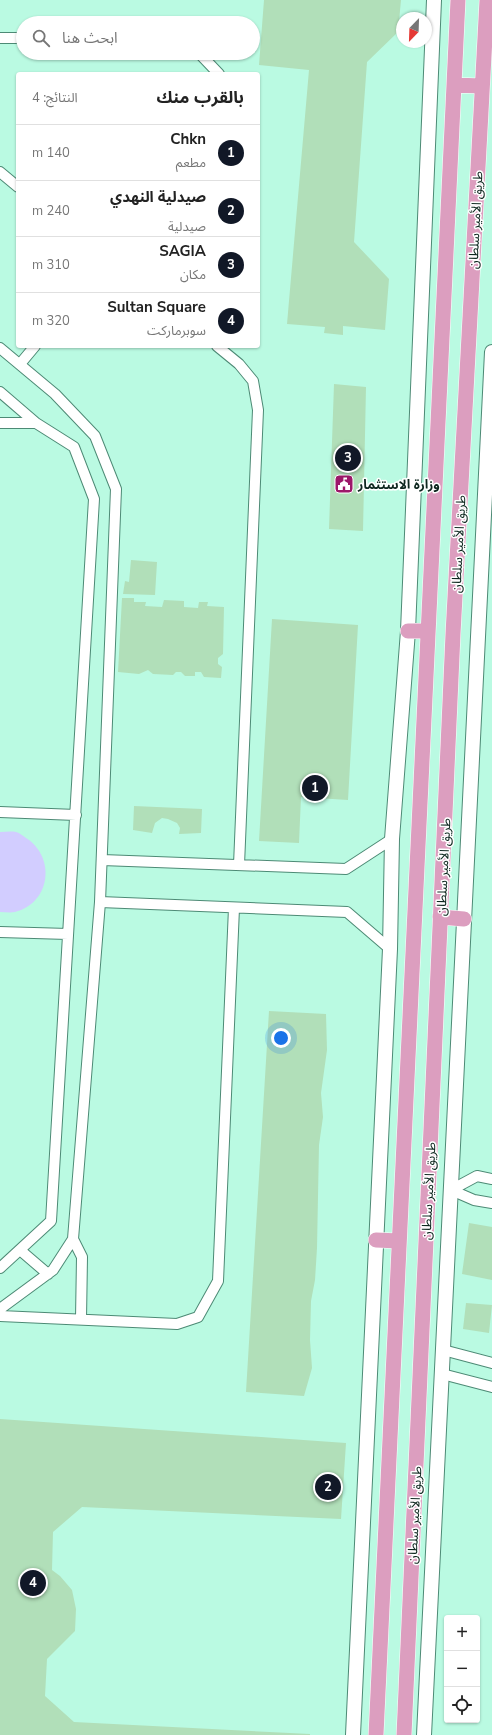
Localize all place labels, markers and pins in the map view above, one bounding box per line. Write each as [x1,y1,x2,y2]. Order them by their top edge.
pin: 3 [335,443,361,473]
public building icon: وزارة الاستثمار [333,473,355,495]
place label: وزارة الاستثمار [357,476,440,494]
pin: 1 [302,773,328,803]
pin: 2 [315,1472,341,1502]
pin: 4 [20,1568,46,1598]

